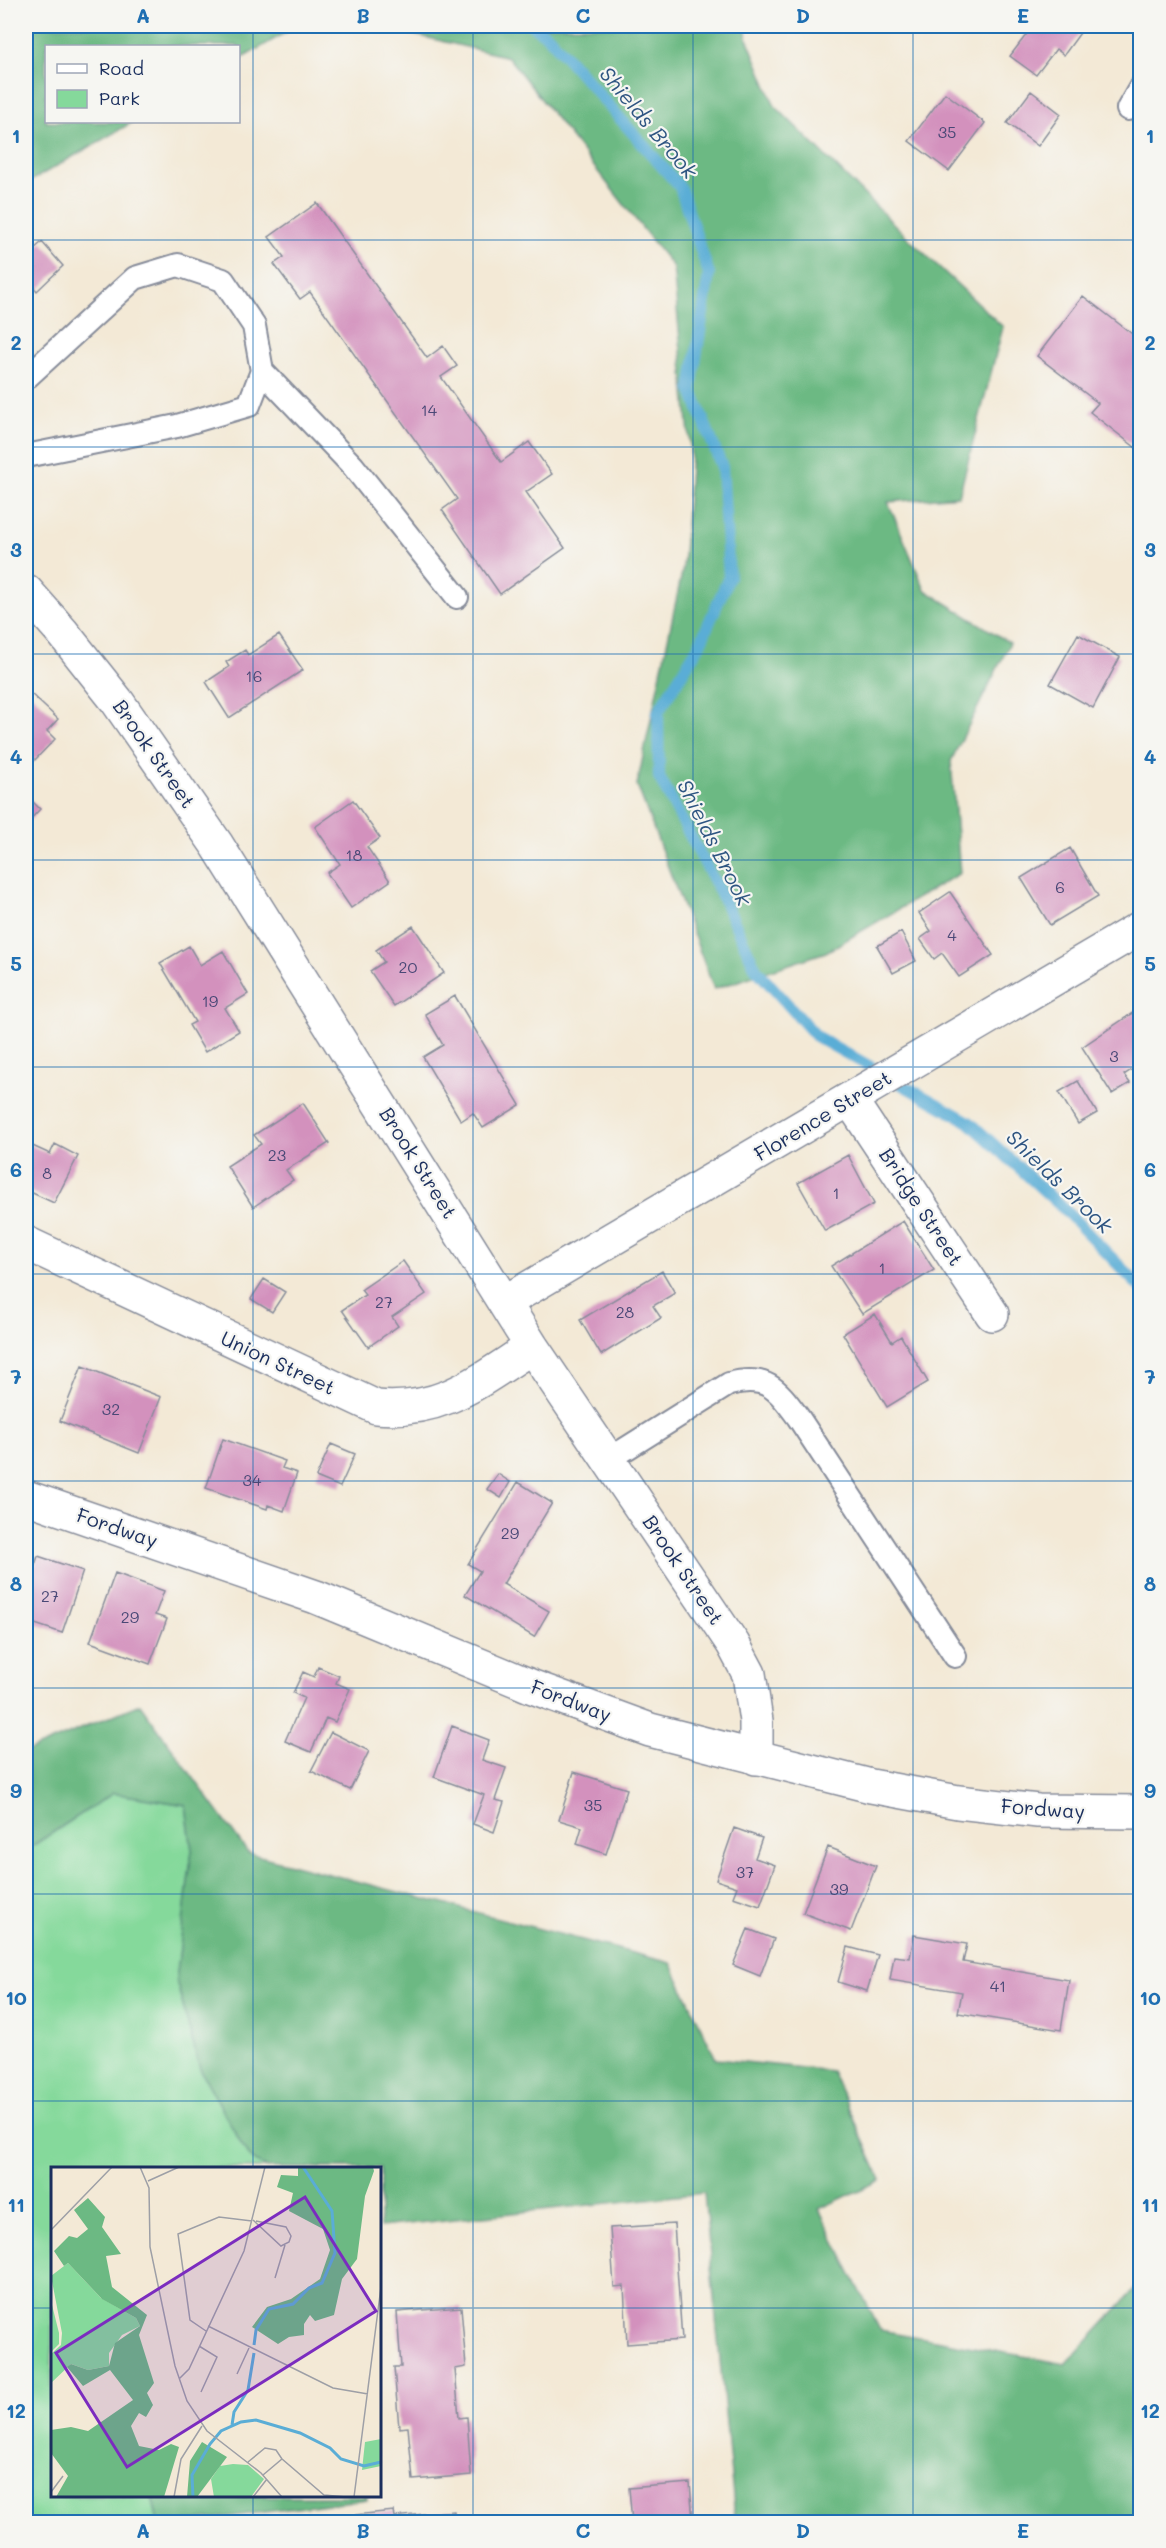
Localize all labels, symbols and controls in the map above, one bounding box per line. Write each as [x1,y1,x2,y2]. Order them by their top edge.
text: A [136,2,150,28]
text: B [356,2,370,28]
text: C [576,2,591,28]
text: D [796,2,810,28]
text: E [1017,2,1029,28]
legend [45,45,240,123]
text: Road [99,56,144,80]
water label: Shields Brook [594,60,704,184]
text: Park [99,86,140,110]
house number: 35 [938,121,956,142]
text: 1 [12,122,20,148]
text: 1 [1146,122,1154,148]
text: 2 [10,329,22,355]
text: 2 [1144,329,1156,355]
house number: 14 [421,399,438,420]
text: 3 [10,536,22,562]
text: 3 [1144,536,1156,562]
house number: 16 [246,665,262,686]
street label: Brook Street [108,694,202,813]
text: 4 [10,743,23,769]
text: 4 [1144,743,1157,769]
water label: Shields Brook [672,775,759,911]
house number: 18 [346,844,363,865]
house number: 6 [1055,876,1065,897]
house number: 4 [947,924,957,945]
text: 5 [10,950,22,976]
text: 5 [1144,950,1156,976]
house number: 20 [399,956,418,977]
house number: 19 [202,990,218,1011]
house number: 3 [1109,1045,1119,1066]
street label: Florence Street [749,1064,896,1166]
street label: Brook Street [374,1102,463,1223]
water label: Shields Brook [1001,1123,1120,1239]
street label: Bridge Street [874,1143,970,1270]
house number: 23 [268,1144,286,1165]
text: 6 [10,1156,22,1182]
text: 6 [1144,1156,1156,1182]
house number: 8 [42,1162,52,1183]
house number: 1 [832,1182,840,1203]
house number: 1 [878,1257,886,1278]
house number: 27 [375,1291,393,1312]
house number: 28 [616,1301,635,1322]
street label: Union Street [217,1324,340,1400]
text: 7 [10,1363,22,1389]
text: 7 [1144,1363,1156,1389]
house number: 32 [102,1398,120,1419]
house number: 34 [243,1469,262,1490]
street label: Fordway [73,1501,161,1553]
street label: Brook Street [638,1510,730,1629]
house number: 29 [501,1522,519,1543]
text: 8 [10,1570,22,1596]
text: 8 [1144,1570,1156,1596]
house number: 27 [41,1585,59,1606]
house number: 29 [121,1606,139,1627]
street label: Fordway [527,1673,615,1727]
text: 9 [10,1777,22,1803]
text: 9 [1144,1777,1156,1803]
street label: Fordway [1000,1792,1086,1824]
house number: 35 [584,1794,602,1815]
house number: 37 [736,1861,754,1882]
house number: 39 [830,1878,848,1899]
house number: 41 [990,1975,1006,1996]
text: 10 [5,1984,27,2010]
text: 10 [1139,1984,1161,2010]
inset map [51,2167,381,2497]
text: 11 [7,2191,25,2217]
text: 11 [1141,2191,1159,2217]
text: 12 [6,2397,26,2423]
text: 12 [1140,2397,1160,2423]
text: A [136,2517,150,2543]
text: B [356,2517,370,2543]
text: C [576,2517,591,2543]
text: D [796,2517,810,2543]
text: E [1017,2517,1029,2543]

